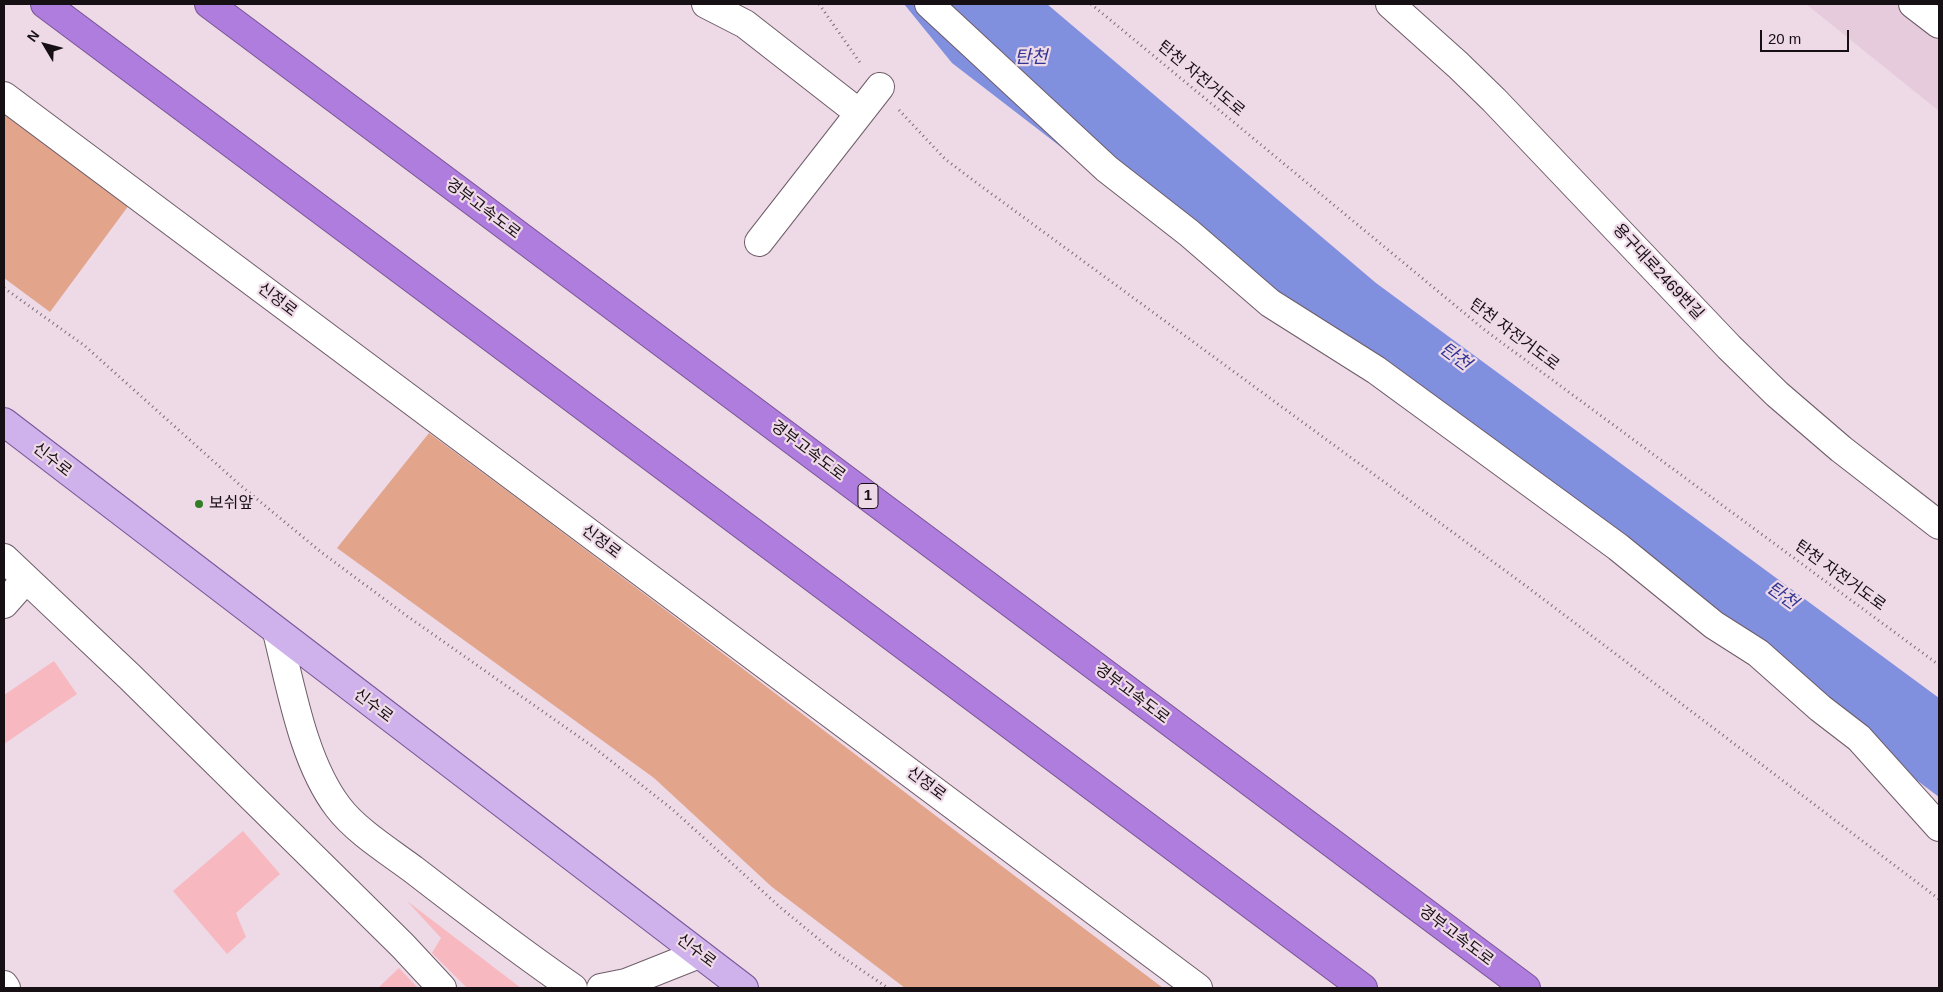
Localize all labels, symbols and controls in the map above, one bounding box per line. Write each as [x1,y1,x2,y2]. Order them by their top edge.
north arrow [20,20,70,70]
scale bar [1763,20,1852,52]
text: N [24,27,42,45]
text: 20 m [1768,30,1801,47]
street label: 탄천 자전거도로 [1154,37,1248,121]
water label: 탄천 [1014,47,1048,69]
street label: 경부고속도로 [442,175,524,243]
street label: 용구대로2469번길 [1609,220,1707,324]
street label: 신정로 [254,279,300,321]
street label: 탄천 자전거도로 [1465,295,1563,375]
water label: 탄천 [1435,338,1475,376]
street label: 경부고속도로 [767,417,849,485]
street label: 신수로 [29,439,75,481]
road number: 1 [858,484,878,508]
place label: 보쉬앞 [209,494,253,514]
marker: 보쉬앞 [193,498,205,510]
street label: 신정로 [578,521,624,563]
street label: 탄천 자전거도로 [1791,537,1889,615]
water label: 탄천 [1762,578,1802,614]
street label: 경부고속도로 [1091,660,1173,728]
street label: 신수로 [350,685,396,727]
street label: 신정로 [903,763,949,805]
street label: 경부고속도로 [1415,902,1497,970]
street label: 신수로 [673,930,719,972]

